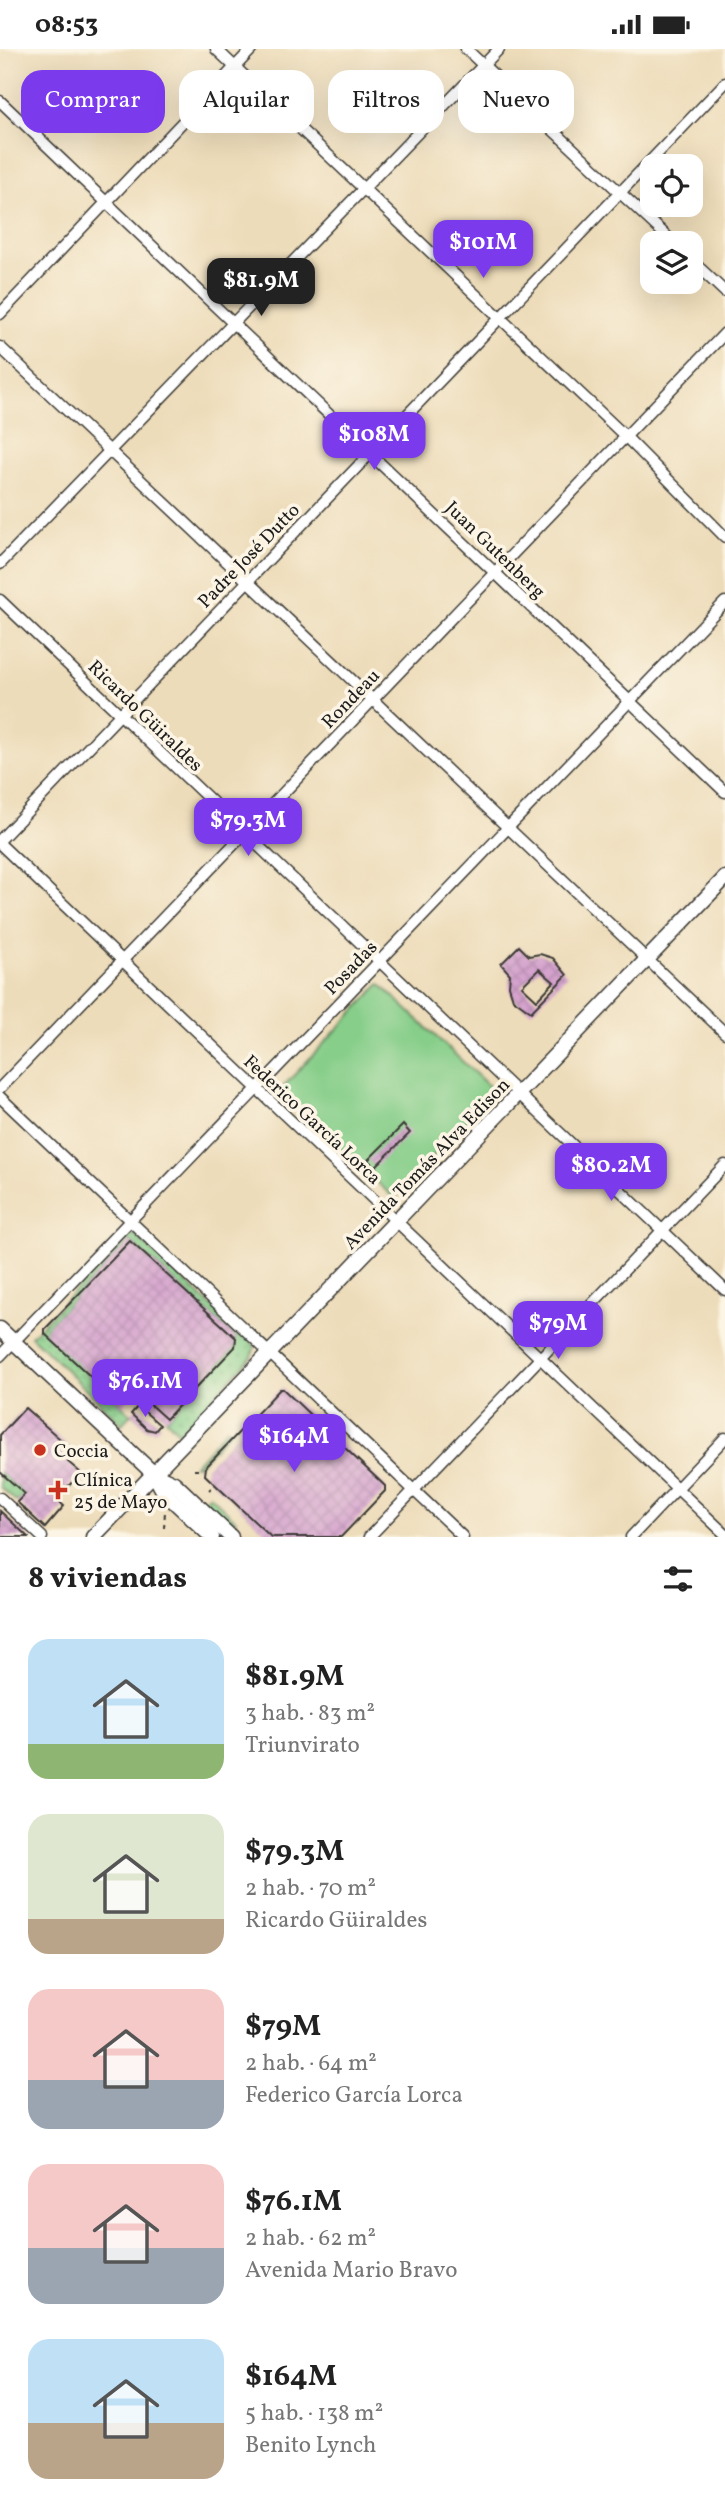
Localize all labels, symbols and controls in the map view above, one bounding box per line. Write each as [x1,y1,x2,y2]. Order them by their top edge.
text: 08:53 [35,7,98,43]
chip: Comprar [21,70,165,133]
chip: Alquilar [179,70,314,133]
chip: Filtros [328,70,444,133]
chip: Nuevo [458,70,574,133]
map controls [640,154,703,294]
button: locate [640,154,703,217]
pin: $101M [434,221,532,280]
text: $101M [449,227,517,259]
button: layers [640,231,703,294]
pin: $81.9M [204,259,318,318]
text: $81.9M [223,265,299,297]
pin: $108M [325,413,423,472]
text: $108M [338,419,410,451]
street label: Juan Gutenberg [439,496,550,605]
street label: Padre José Dutto [193,498,306,615]
street label: Ricardo Güiraldes [81,655,208,778]
street label: Rondeau [316,664,386,735]
pin: $79.3M [191,799,305,858]
text: $79.3M [210,805,286,837]
street label: Posadas [319,935,384,1001]
street label: Federico García Lorca [237,1050,386,1191]
street label: Avenida Tomás Alva Edison [338,1073,516,1256]
pin: $80.2M [554,1143,668,1203]
text: $80.2M [571,1150,651,1182]
pin: $79M [517,1301,599,1361]
text: $79M [529,1308,587,1340]
pin: $76.1M [88,1359,202,1419]
text: $76.1M [108,1366,182,1398]
pin: $164M [245,1415,343,1474]
text: $164M [259,1421,329,1453]
place label: Coccia [54,1439,109,1465]
marker: Coccia [32,1442,48,1458]
place label: Clínica 25 de Mayo [74,1468,167,1516]
marker: Clínica 25 de Mayo [48,1480,68,1500]
text: 8 viviendas [28,1558,187,1600]
icon: filters [659,1560,697,1598]
text: $81.9M [245,1656,344,1698]
icon: home [84,1667,168,1751]
text: 3 hab. · 83 m² [245,1698,375,1730]
text: Triunvirato [245,1730,360,1762]
text: $79.3M [245,1831,344,1873]
icon: home [84,1842,168,1926]
text: 2 hab. · 70 m² [245,1873,376,1905]
text: Ricardo Güiraldes [245,1905,427,1937]
text: $79M [245,2006,321,2048]
icon: home [84,2017,168,2101]
text: 2 hab. · 64 m² [245,2048,377,2080]
text: Federico García Lorca [245,2080,463,2112]
text: $76.1M [245,2181,342,2223]
icon: home [84,2192,168,2276]
text: 2 hab. · 62 m² [245,2223,376,2255]
text: Avenida Mario Bravo [245,2255,457,2287]
text: $164M [245,2356,337,2398]
icon: home [84,2367,168,2451]
text: 5 hab. · 138 m² [245,2398,383,2430]
text: Benito Lynch [245,2430,376,2462]

